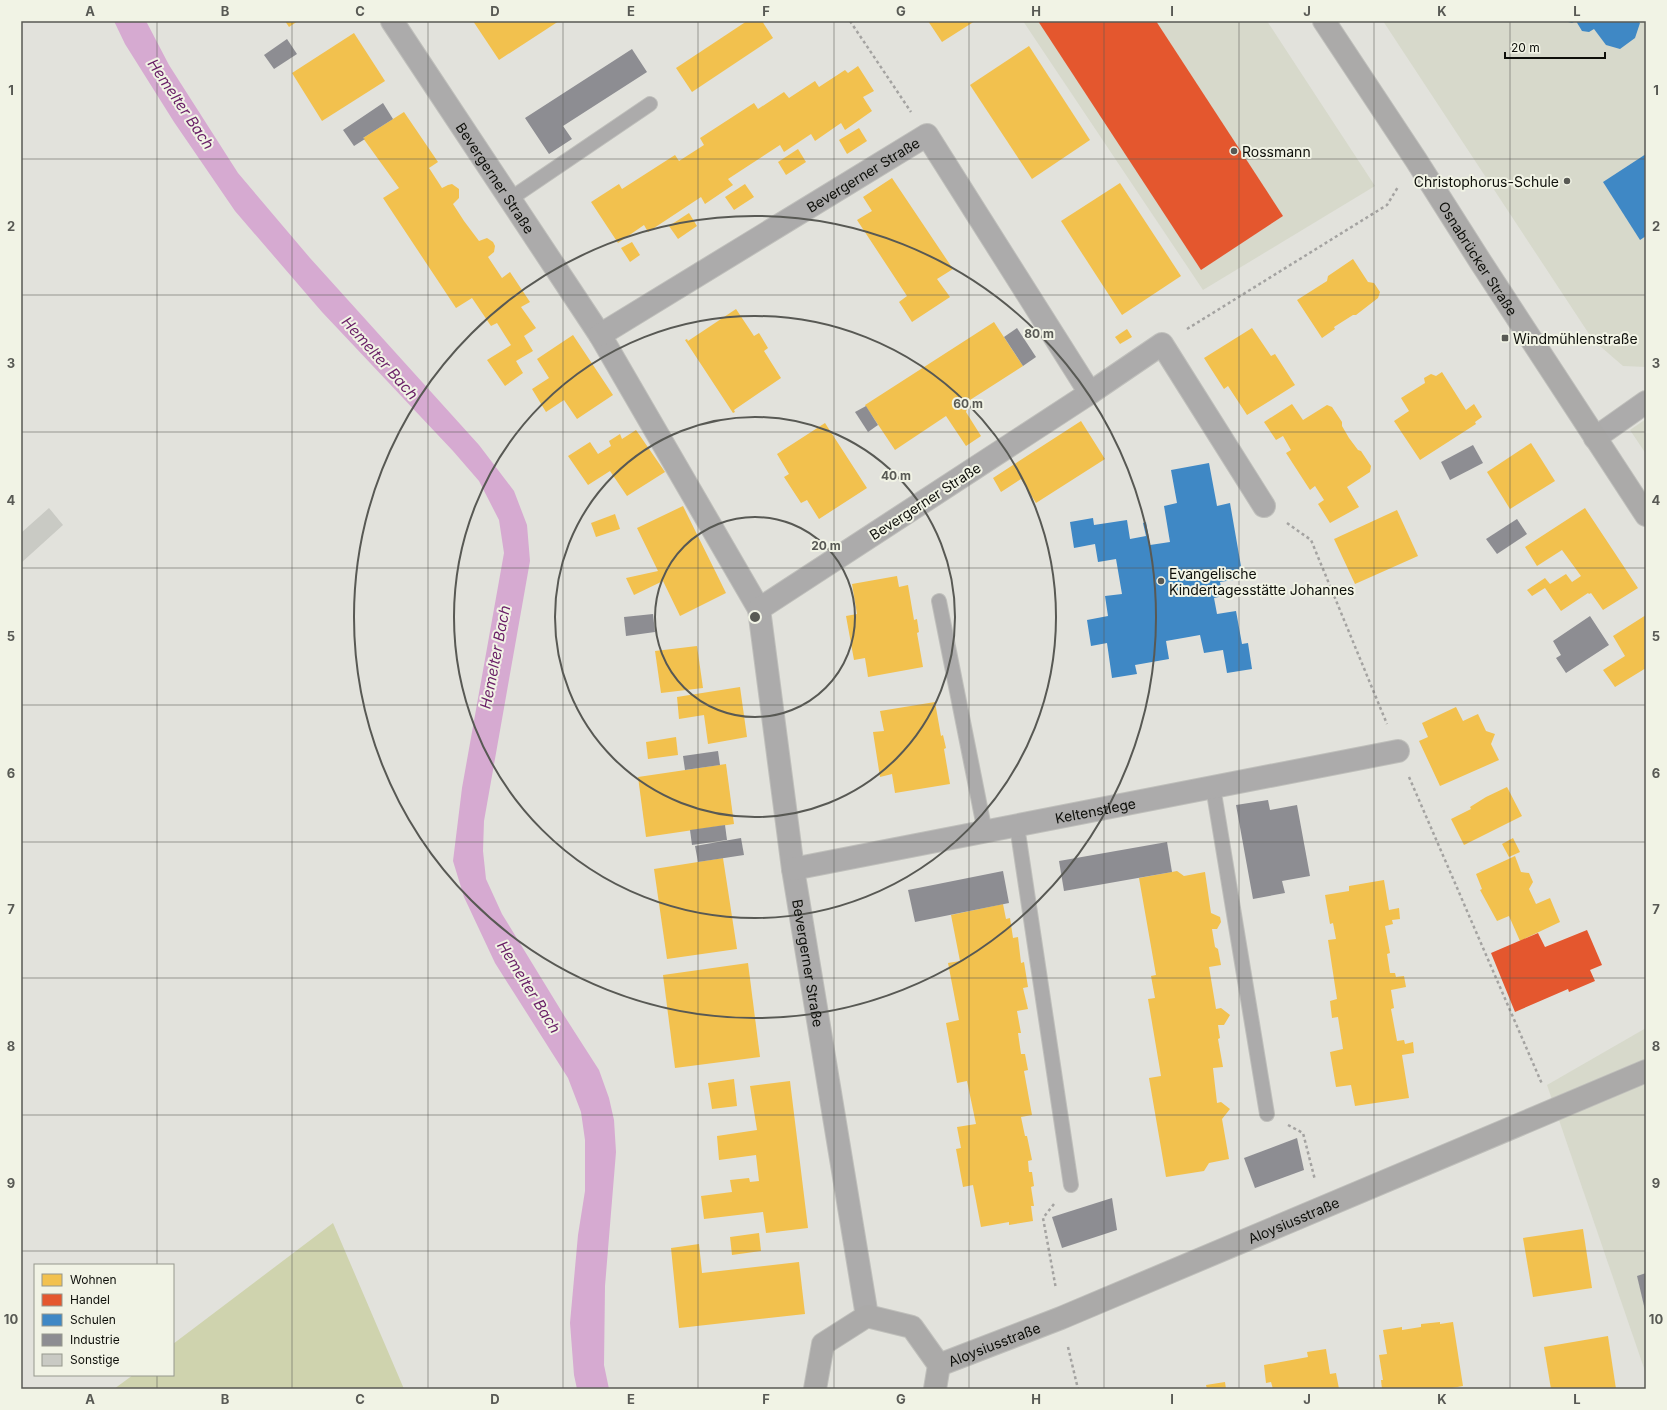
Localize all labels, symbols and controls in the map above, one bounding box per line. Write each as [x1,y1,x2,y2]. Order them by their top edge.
text: A [85,3,95,19]
text: B [221,3,230,19]
text: C [355,3,365,19]
text: D [490,3,500,19]
text: E [627,3,635,19]
text: F [762,3,770,19]
text: G [896,3,906,19]
text: H [1031,3,1041,19]
text: I [1170,3,1174,19]
text: J [1303,3,1311,19]
text: K [1437,3,1447,19]
text: L [1573,3,1581,19]
scale bar [1505,34,1605,60]
text: 20 m [1511,40,1540,55]
water label: Hemelter Bach [144,55,218,153]
text: 1 [8,82,14,98]
text: 1 [1653,82,1659,98]
street label: Bevergerner Straße [453,119,539,236]
street label: Bevergerner Straße [803,133,922,215]
place label: Rossmann [1242,143,1311,160]
marker: Rossmann [1229,146,1239,156]
place label: Christophorus-Schule [1414,173,1559,190]
marker: Christophorus-Schule [1562,176,1572,186]
street label: Osnabrücker Straße [1436,198,1522,318]
text: 2 [7,218,15,234]
text: 2 [1652,218,1660,234]
water label: Hemelter Bach [338,313,422,404]
text: 80 m [1024,326,1054,341]
place label: Windmühlenstraße [1513,330,1638,347]
marker: Windmühlenstraße [1500,333,1510,343]
text: 3 [7,355,15,371]
text: 3 [1652,355,1660,371]
text: 60 m [953,396,983,411]
street label: Bevergerner Straße [866,459,984,543]
text: 40 m [881,468,911,483]
text: 4 [7,492,16,508]
text: 4 [1652,492,1661,508]
text: 20 m [811,538,841,553]
place label: Evangelische Kindertagesstätte Johannes [1169,565,1354,598]
marker: Evangelische Kindertagesstätte Johannes [1156,576,1166,586]
water label: Hemelter Bach [476,603,514,710]
centre of rings [748,610,762,624]
text: 5 [7,628,15,644]
text: 5 [1652,628,1660,644]
text: 6 [7,765,15,781]
text: 6 [1652,765,1660,781]
street label: Keltenstiege [1054,794,1137,826]
street label: Bevergerner Straße [790,898,828,1028]
text: 7 [7,901,15,917]
text: 7 [1652,901,1660,917]
water label: Hemelter Bach [493,937,565,1037]
text: 8 [7,1038,15,1054]
text: 8 [1652,1038,1660,1054]
text: 9 [7,1175,15,1191]
text: 9 [1652,1175,1660,1191]
street label: Aloysiusstraße [1245,1193,1342,1247]
legend [34,1264,174,1376]
text: Wohnen [70,1272,117,1287]
text: Handel [70,1292,110,1307]
text: 10 [4,1311,18,1327]
text: 10 [1649,1311,1663,1327]
text: Schulen [70,1312,116,1327]
street label: Aloysiusstraße [946,1318,1043,1369]
text: Industrie [70,1332,120,1347]
text: Sonstige [70,1352,120,1367]
text: A [85,1391,95,1407]
text: B [221,1391,230,1407]
text: C [355,1391,365,1407]
text: D [490,1391,500,1407]
text: E [627,1391,635,1407]
text: F [762,1391,770,1407]
text: G [896,1391,906,1407]
text: H [1031,1391,1041,1407]
text: I [1170,1391,1174,1407]
text: J [1303,1391,1311,1407]
text: K [1437,1391,1447,1407]
text: L [1573,1391,1581,1407]

